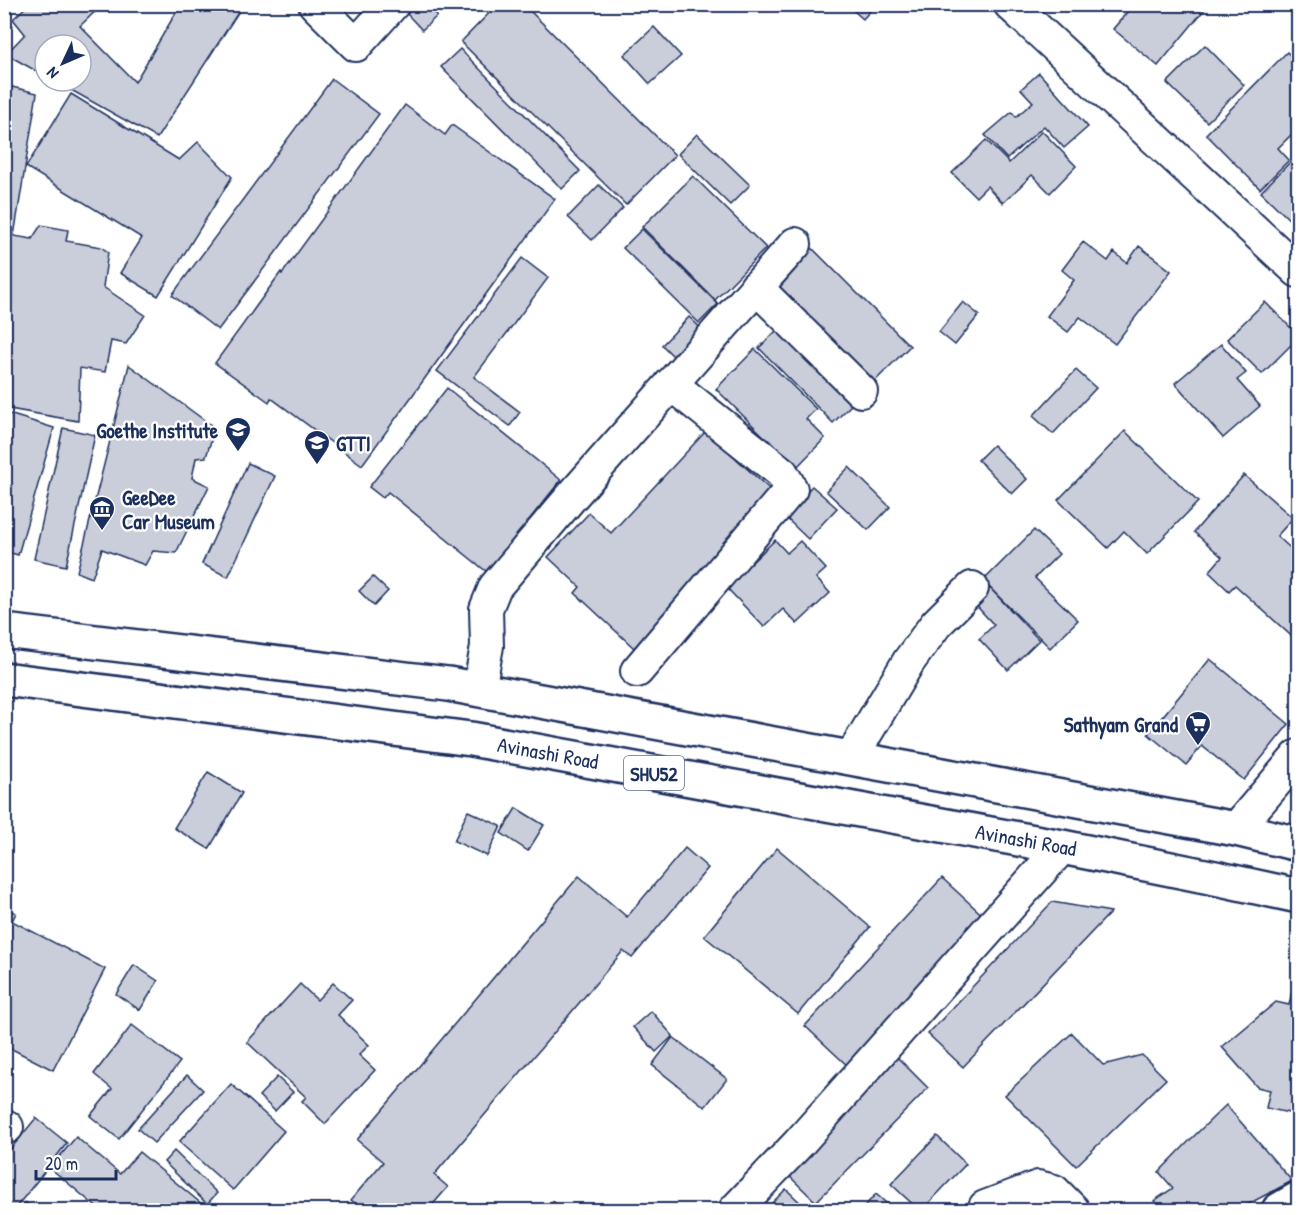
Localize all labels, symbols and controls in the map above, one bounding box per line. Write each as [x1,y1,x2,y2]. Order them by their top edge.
north arrow [33,33,93,93]
text: N [41,62,63,84]
school or university icon: Goethe Institute [223,415,253,453]
place label: Goethe Institute [96,416,219,445]
school or university icon: GTTI [302,428,332,466]
place label: GTTI [336,429,371,458]
place label: GeeDee Car Museum [122,483,215,536]
museum icon: GeeDee Car Museum [87,494,117,532]
supermarket icon: Sathyam Grand [1183,709,1213,747]
place label: Sathyam Grand [1064,710,1179,740]
street label: Avinashi Road [495,730,601,776]
road number: SHU52 [624,756,684,790]
street label: Avinashi Road [973,817,1079,863]
scale bar [36,1143,116,1181]
text: 20 m [45,1151,78,1176]

